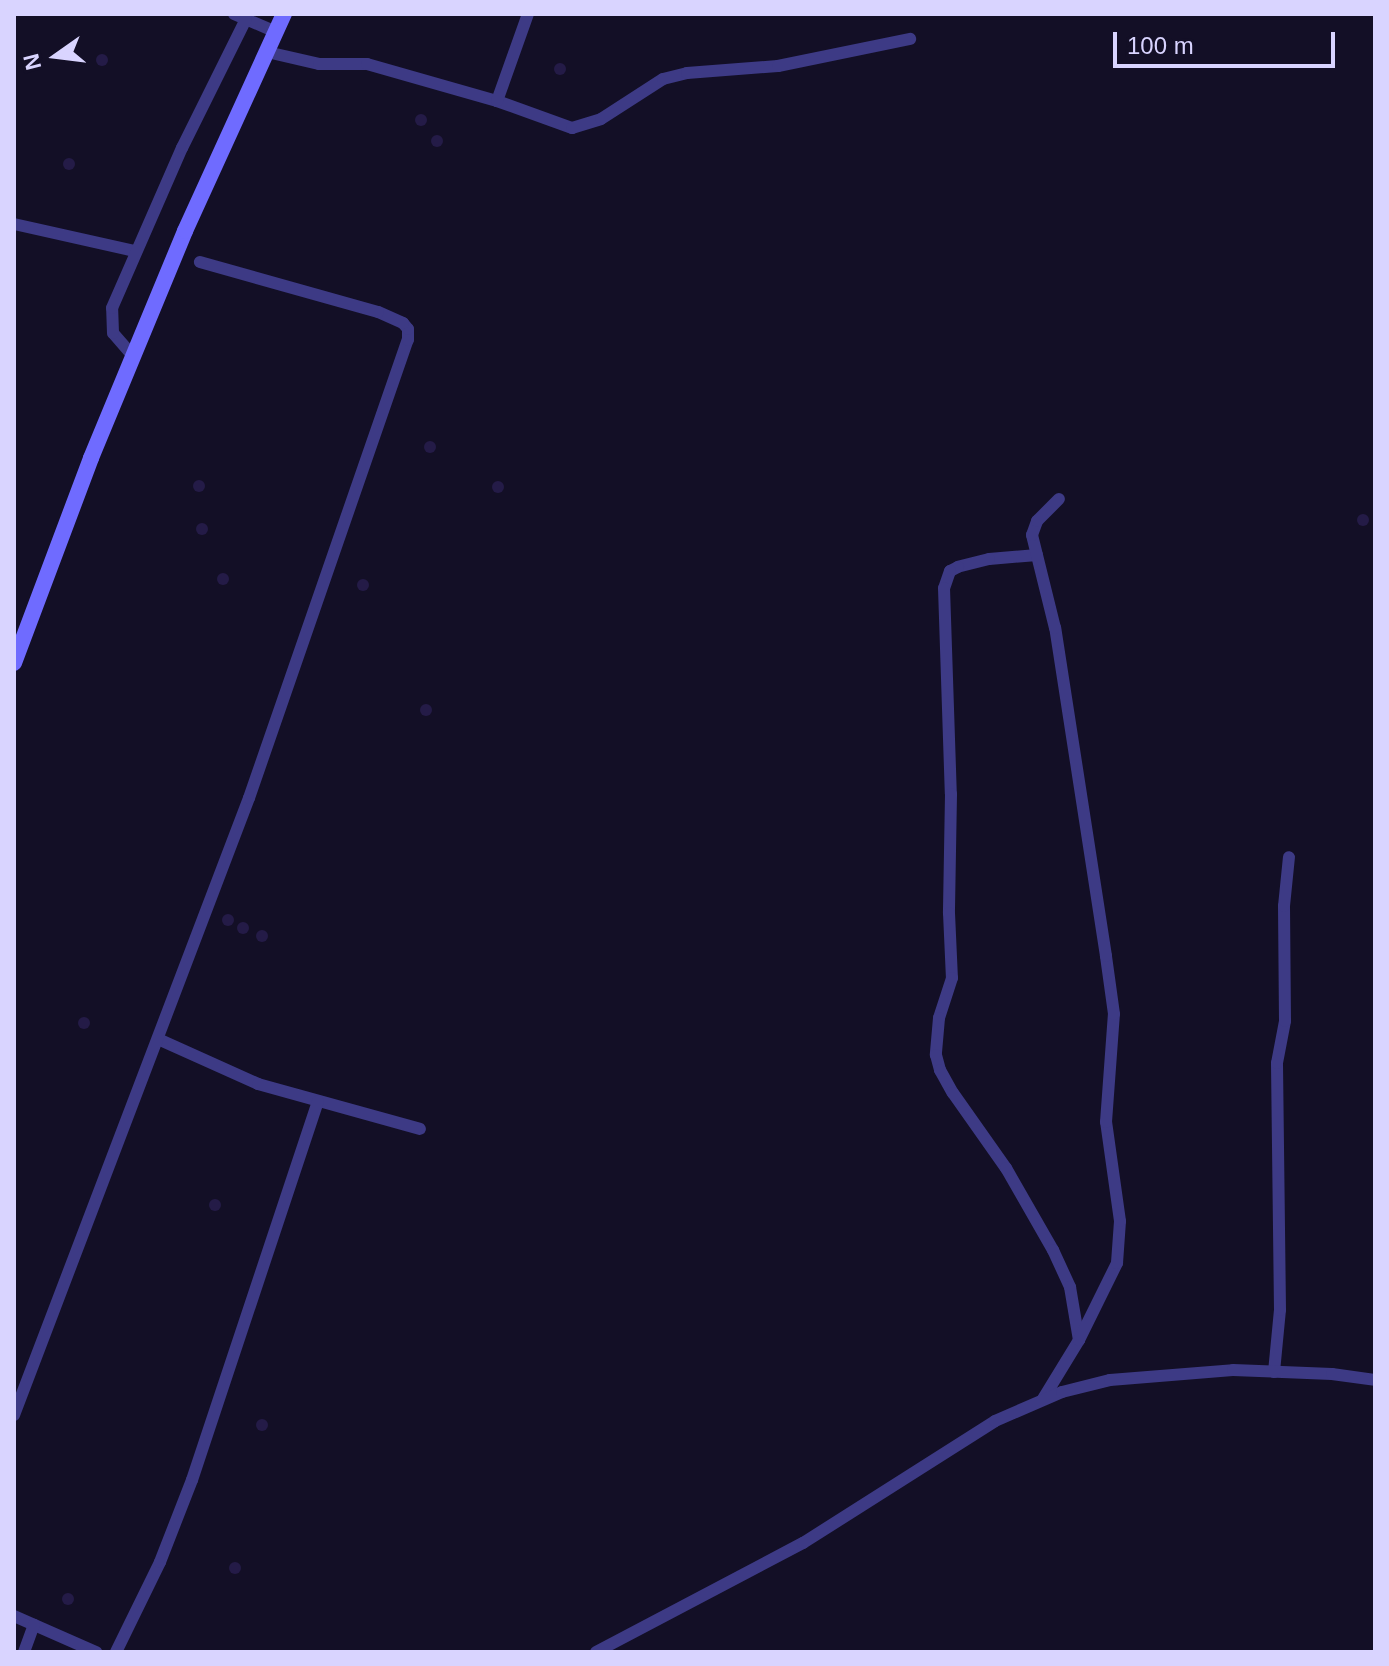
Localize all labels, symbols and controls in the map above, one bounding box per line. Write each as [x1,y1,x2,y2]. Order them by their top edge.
north arrow [16,16,96,96]
scale bar [1117,16,1339,66]
text: 100 m [1127,32,1194,59]
text: N [18,51,46,73]

